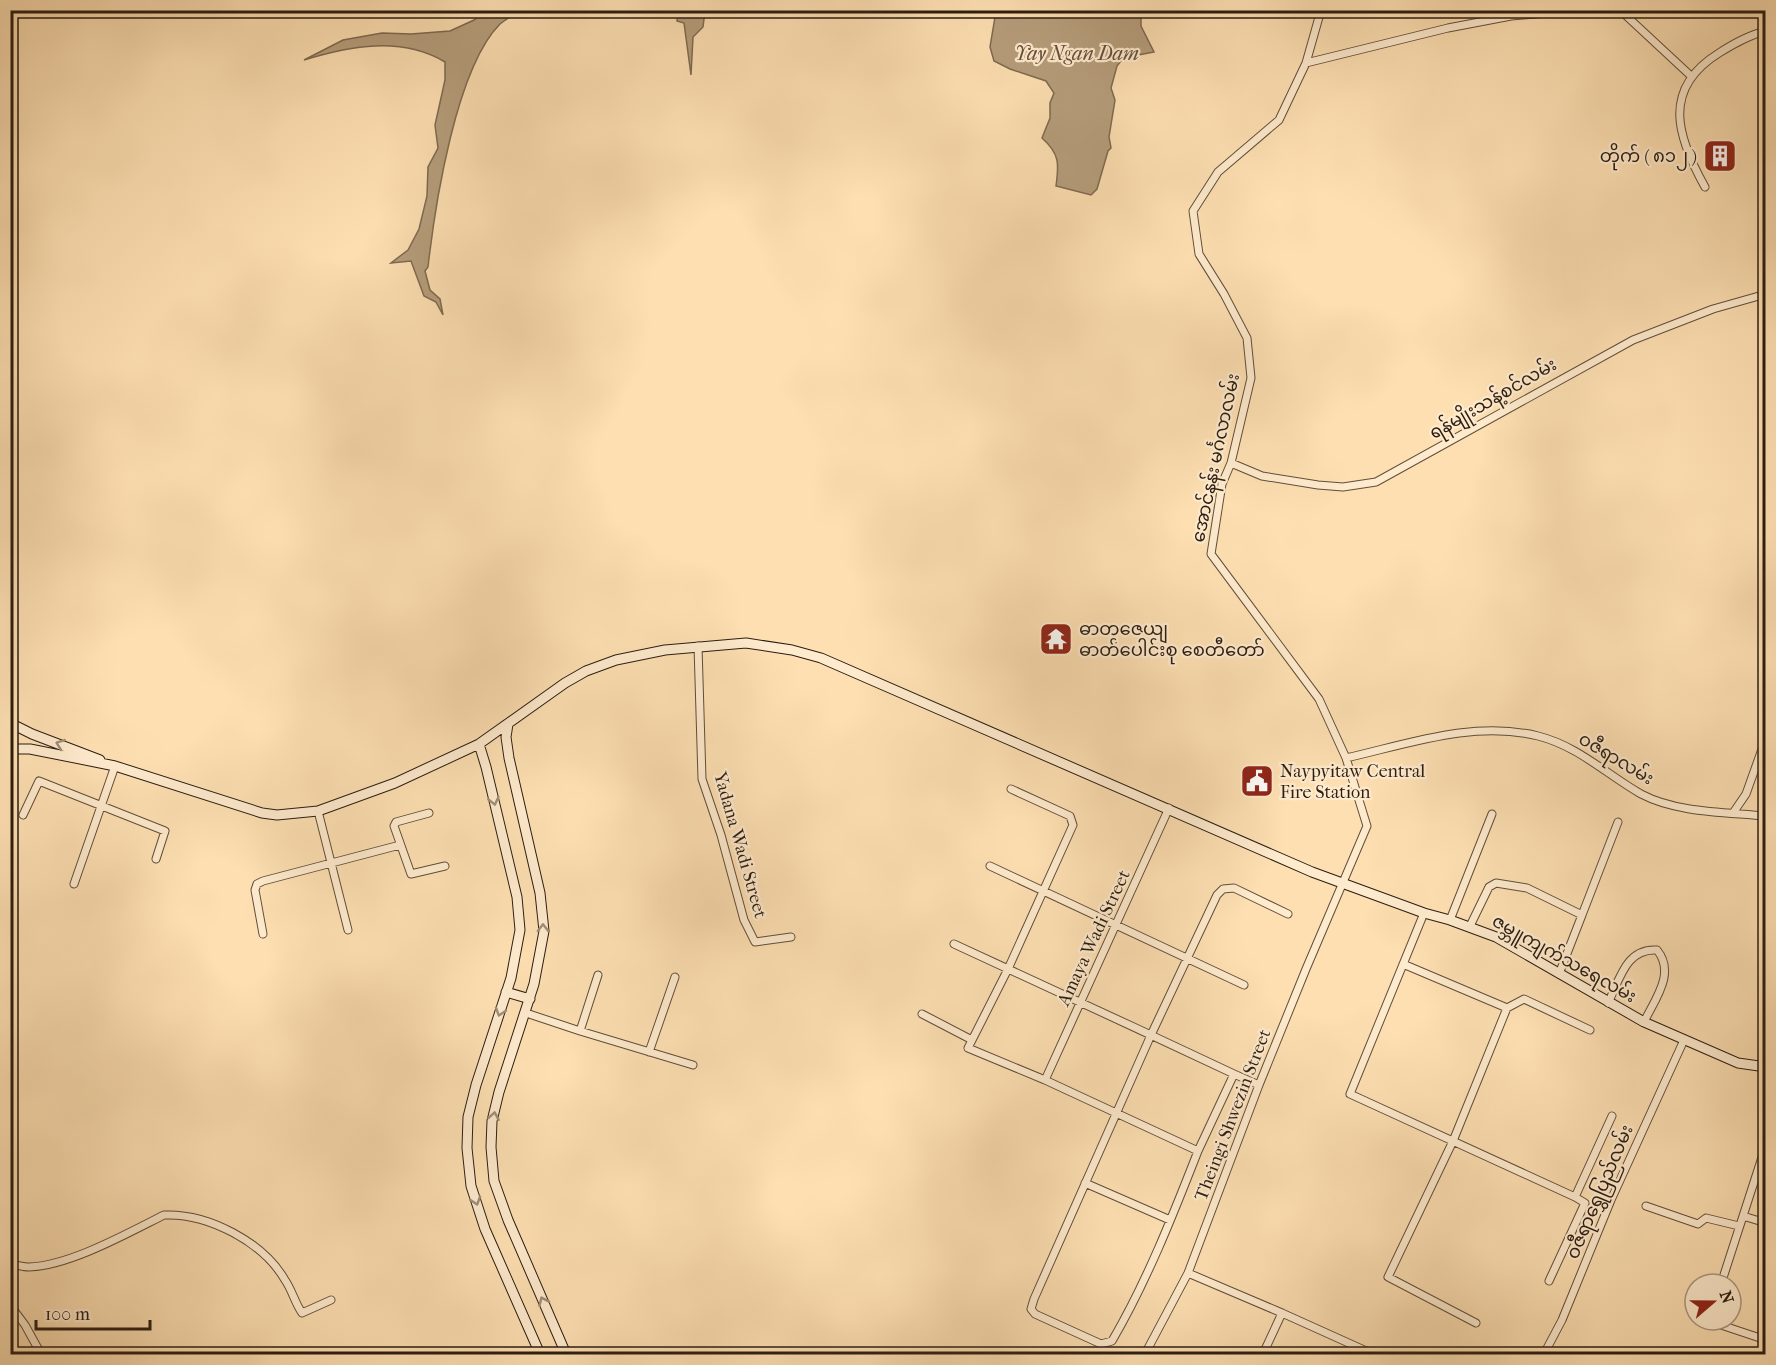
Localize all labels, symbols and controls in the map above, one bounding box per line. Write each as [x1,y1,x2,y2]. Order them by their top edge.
water label: Yay Ngan Dam [1015,42,1139,65]
building icon: တိုက် ( ၈၁၂ ) [1702,138,1738,174]
place label: တိုက် ( ၈၁၂ ) [1600,142,1697,171]
street label: ရန်မျိုးသန့်စင်လမ်း [1424,351,1562,447]
street label: အောင်နန်း မင်္ဂလာလမ်း [1185,371,1248,545]
place label: ဓာတုဇေယျ ဓာတ်ပေါင်းစု စေတီတော် [1079,619,1265,665]
temple icon: ဓာတုဇေယျ ဓာတ်ပေါင်းစု စေတီတော် [1038,621,1074,657]
street label: ဝဇီရာလမ်း [1573,725,1659,793]
one-way arrow [55,739,66,752]
place label: Naypyitaw Central Fire Station [1280,761,1425,803]
public building icon: Naypyitaw Central Fire Station [1239,763,1275,799]
street label: Yadana Wadi Street [709,769,771,921]
one-way arrow [487,796,500,806]
street label: Amaya Wadi Street [1053,866,1135,1010]
street label: ဇမ္ဘူကျက်သရေလမ်း [1486,908,1641,1011]
one-way arrow [537,923,549,932]
one-way arrow [495,1006,507,1017]
street label: Theingi Shwezin Street [1191,1026,1276,1204]
one-way arrow [487,1111,500,1121]
street label: ဝဇီရာရွှေပြည်လမ်း [1559,1120,1641,1264]
one-way arrow [469,1195,481,1206]
north arrow [1683,1272,1743,1332]
text: N [1716,1288,1738,1307]
scale bar [36,1293,150,1331]
one-way arrow [538,1296,550,1307]
text: 100 m [45,1304,90,1325]

